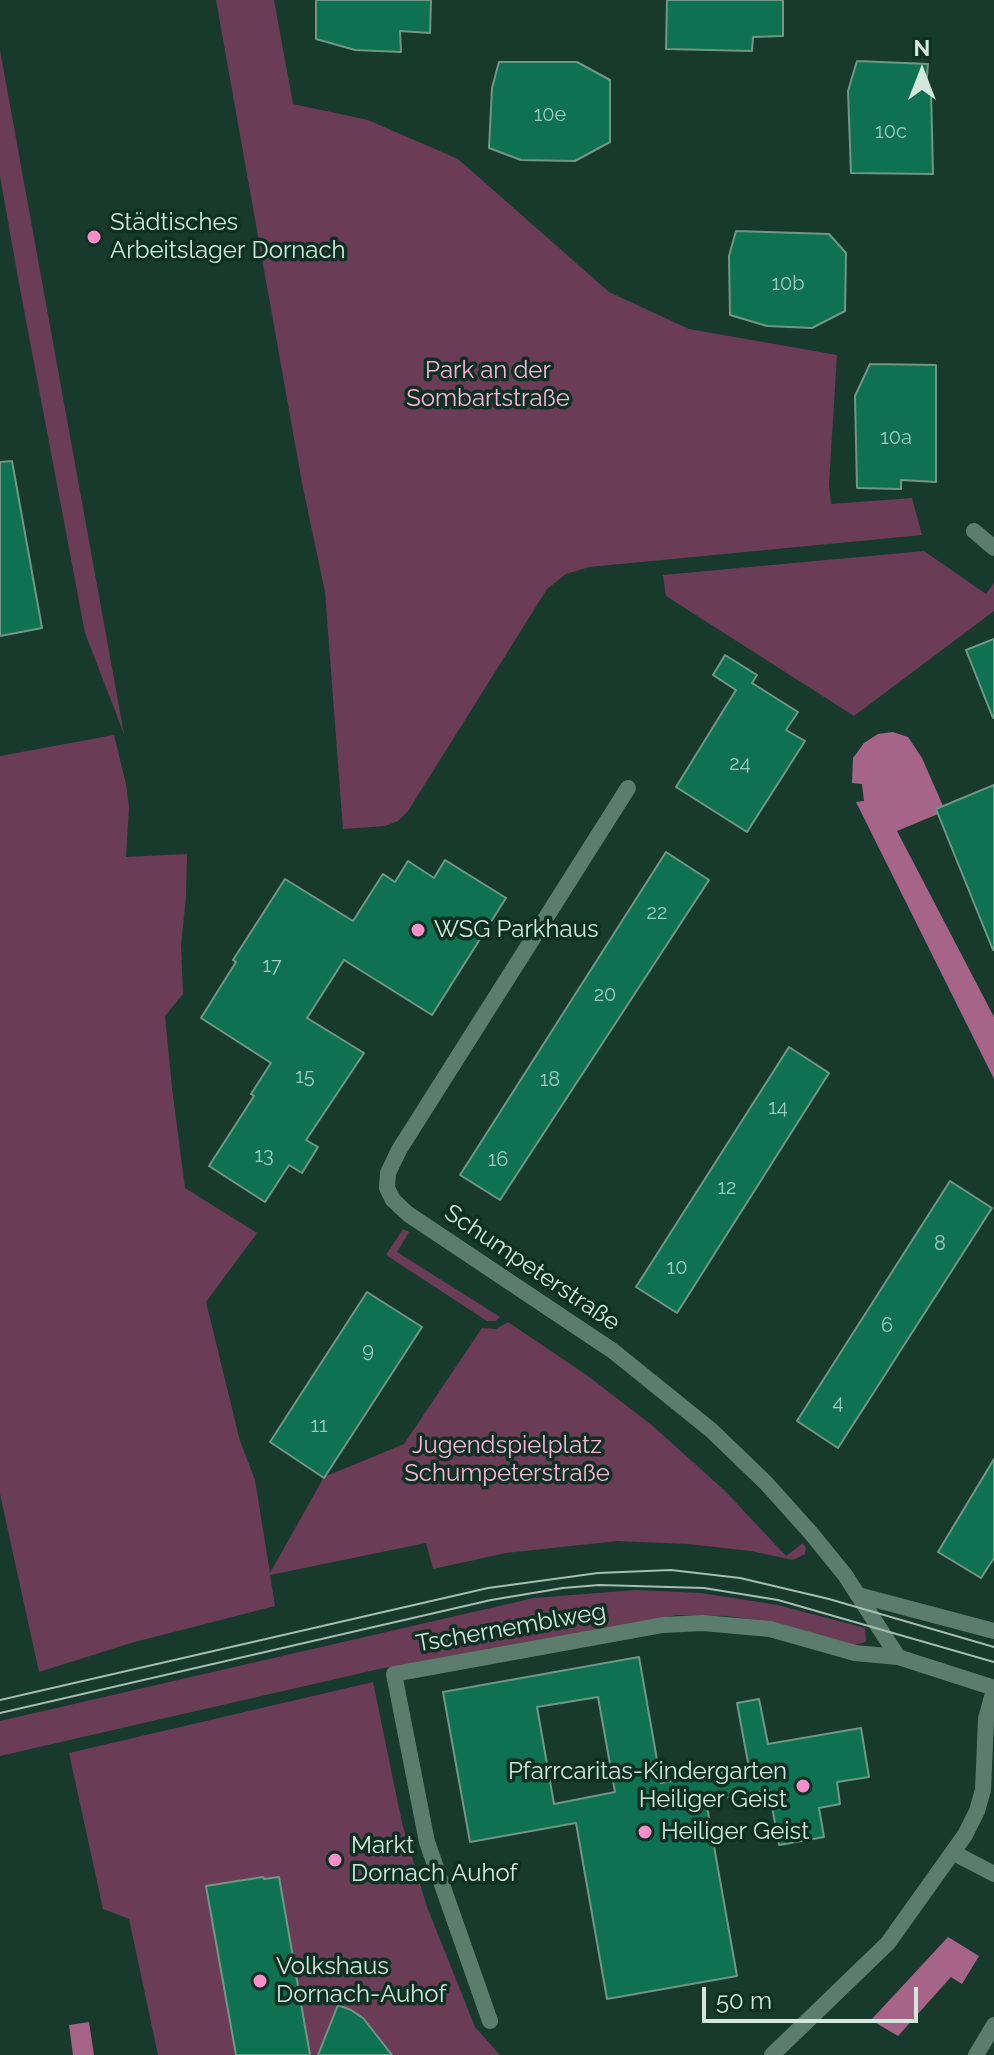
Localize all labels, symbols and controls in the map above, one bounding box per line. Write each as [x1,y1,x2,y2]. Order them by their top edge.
north arrow [882,32,962,112]
text: N [914,35,930,61]
house number: 10e [534,103,566,127]
house number: 10c [875,120,907,144]
place label: Städtisches Arbeitslager Dornach [110,209,346,265]
marker: Städtisches Arbeitslager Dornach [85,228,103,246]
house number: 10b [771,272,805,296]
park label: Park an der Sombartstraße [406,357,570,413]
house number: 10a [880,426,912,450]
house number: 24 [729,752,751,776]
house number: 22 [647,901,667,925]
place label: WSG Parkhaus [434,916,598,944]
marker: WSG Parkhaus [409,921,427,939]
house number: 17 [262,954,282,978]
house number: 20 [594,983,616,1007]
house number: 15 [295,1065,315,1089]
house number: 18 [540,1068,560,1092]
house number: 14 [768,1096,788,1120]
house number: 13 [254,1144,274,1168]
house number: 16 [488,1148,508,1172]
house number: 12 [718,1176,736,1200]
street label: Schumpeterstraße [439,1199,625,1337]
house number: 8 [934,1232,946,1256]
house number: 10 [667,1256,687,1280]
house number: 6 [881,1314,893,1338]
house number: 9 [362,1339,374,1363]
house number: 4 [833,1391,843,1415]
house number: 11 [310,1414,328,1438]
park label: Jugendspielplatz Schumpeterstraße [404,1432,610,1488]
street label: Tschernemblweg [414,1597,608,1659]
place label: Pfarrcaritas-Kindergarten Heiliger Geist [508,1758,787,1814]
marker: Pfarrcaritas-Kindergarten Heiliger Geist [794,1777,812,1795]
place label: Heiliger Geist [661,1818,809,1846]
marker: Heiliger Geist [636,1823,654,1841]
place label: Markt Dornach Auhof [351,1832,517,1888]
marker: Markt Dornach Auhof [326,1851,344,1869]
place label: Volkshaus Dornach-Auhof [276,1953,446,2009]
scale bar [706,1971,922,2021]
marker: Volkshaus Dornach-Auhof [251,1972,269,1990]
text: 50 m [716,1986,772,2015]

